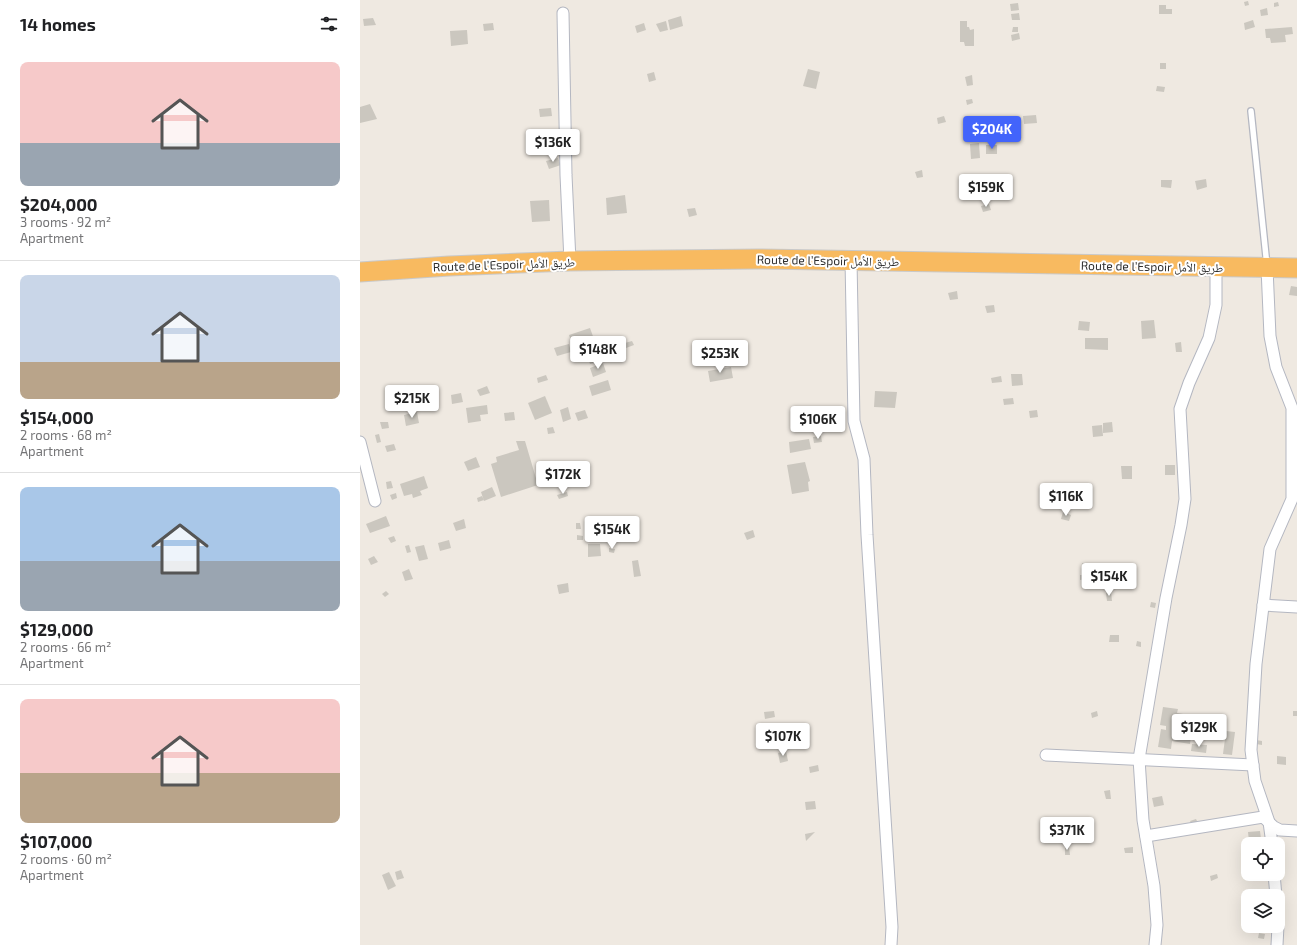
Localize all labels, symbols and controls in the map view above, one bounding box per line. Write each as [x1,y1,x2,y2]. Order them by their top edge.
icon: filters [318,13,340,35]
text: 14 homes [20,14,96,34]
icon: home [144,88,216,160]
pin: $204K [964,116,1020,150]
text: $204K [972,121,1012,137]
pin: $136K [525,129,581,163]
text: $136K [535,134,571,150]
pin: $159K [958,174,1014,208]
text: $159K [968,179,1004,195]
text: $204,000 [20,194,98,214]
text: 3 rooms · 92 m² [20,214,111,230]
text: Apartment [20,230,84,246]
street label: Route de l’Espoir طريق الأمل [757,252,899,269]
street label: Route de l’Espoir طريق الأمل [433,255,575,275]
street label: Route de l’Espoir طريق الأمل [1081,258,1223,275]
icon: home [144,301,216,373]
pin: $148K [570,336,626,370]
pin: $253K [692,340,748,374]
text: $148K [579,341,617,357]
text: $253K [701,345,739,361]
pin: $215K [384,385,440,419]
text: $215K [394,390,430,406]
pin: $106K [790,406,846,440]
text: $154,000 [20,407,94,427]
text: $106K [799,411,837,427]
text: 2 rooms · 68 m² [20,427,112,443]
text: Apartment [20,443,84,459]
pin: $172K [535,461,591,495]
text: $172K [545,466,581,482]
pin: $116K [1038,483,1094,517]
text: $116K [1049,488,1083,504]
icon: home [144,513,216,585]
pin: $154K [584,516,640,550]
text: $154K [594,521,630,537]
pin: $154K [1081,563,1137,597]
text: $154K [1091,568,1127,584]
text: $129,000 [20,619,93,639]
text: 2 rooms · 66 m² [20,639,111,655]
text: Apartment [20,655,84,671]
pin: $129K [1171,714,1227,748]
text: $129K [1181,719,1217,735]
pin: $107K [755,723,811,757]
icon: home [144,725,216,797]
text: $107K [765,728,801,744]
pin: $371K [1039,817,1095,851]
text: $371K [1049,822,1085,838]
text: $107,000 [20,831,93,851]
map controls [1241,837,1285,933]
button: locate [1241,837,1285,881]
text: 2 rooms · 60 m² [20,851,112,867]
text: Apartment [20,867,84,883]
button: layers [1241,889,1285,933]

